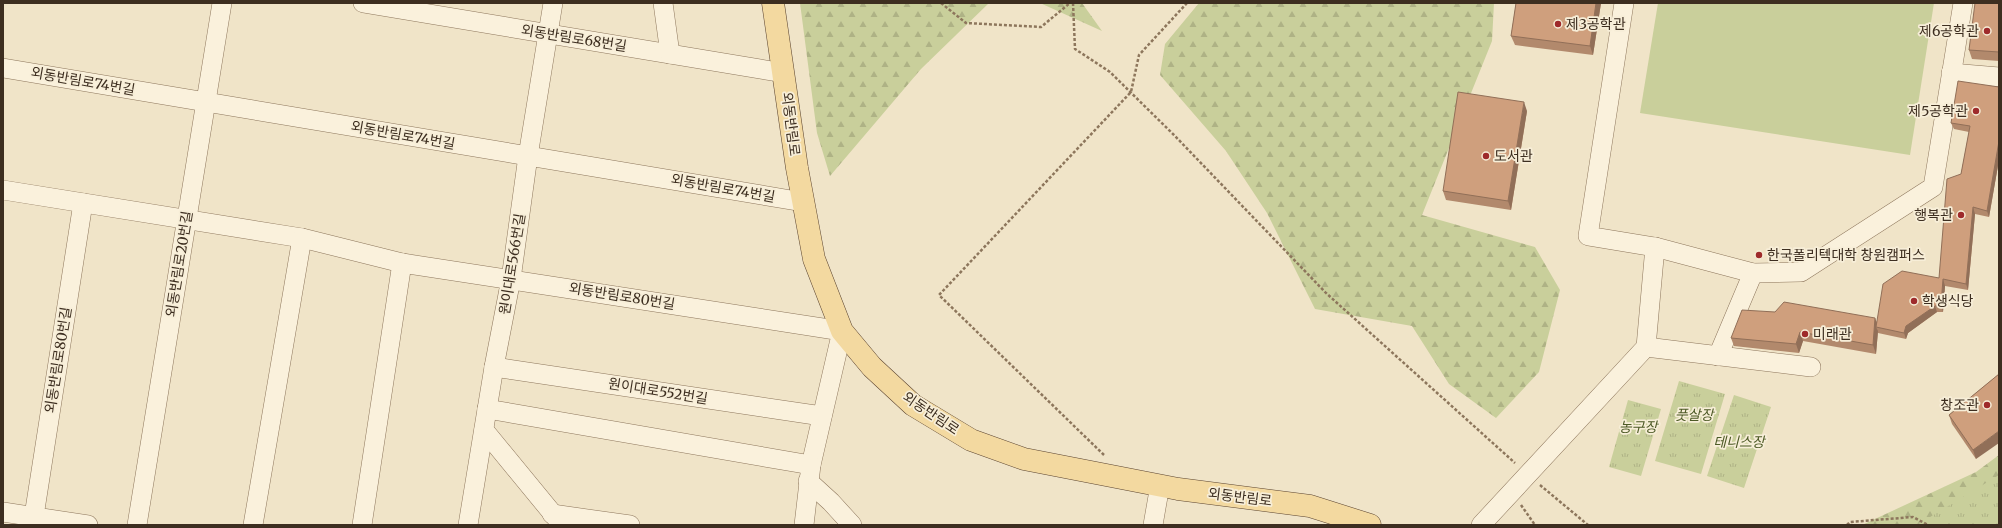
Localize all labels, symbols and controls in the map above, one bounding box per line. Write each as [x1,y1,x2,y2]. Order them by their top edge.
place label: 제3공학관 [1566,15,1626,33]
marker: 제3공학관 [1553,19,1563,29]
street label: 외동반림로68번길 [520,21,628,55]
place label: 제6공학관 [1919,22,1979,40]
marker: 제6공학관 [1982,26,1992,36]
street label: 외동반림로74번길 [29,63,137,99]
street label: 외동반림로 [778,91,804,157]
place label: 제5공학관 [1908,102,1968,120]
marker: 제5공학관 [1971,106,1981,116]
street label: 외동반림로74번길 [349,117,457,153]
place label: 도서관 [1494,147,1533,165]
marker: 도서관 [1481,151,1491,161]
street label: 외동반림로74번길 [669,170,777,206]
place label: 행복관 [1914,206,1953,224]
street label: 외동반림로20번길 [162,210,196,318]
marker: 행복관 [1956,210,1966,220]
street label: 원이대로566번길 [495,212,529,316]
place label: 한국폴리텍대학 창원캠퍼스 [1767,246,1925,264]
marker: 한국폴리텍대학 창원캠퍼스 [1754,250,1764,260]
street label: 외동반림로80번길 [568,279,676,313]
place label: 학생식당 [1922,292,1974,310]
marker: 학생식당 [1909,296,1919,306]
street label: 외동반림로80번길 [41,306,75,414]
place label: 미래관 [1813,325,1852,343]
marker: 미래관 [1800,329,1810,339]
street label: 원이대로552번길 [607,374,709,408]
street label: 외동반림로 [899,388,963,439]
place label: 창조관 [1940,396,1979,414]
marker: 창조관 [1982,400,1992,410]
park label: 풋살장 [1675,406,1715,424]
park label: 농구장 [1619,418,1659,436]
park label: 테니스장 [1713,433,1767,451]
street label: 외동반림로 [1207,484,1273,510]

